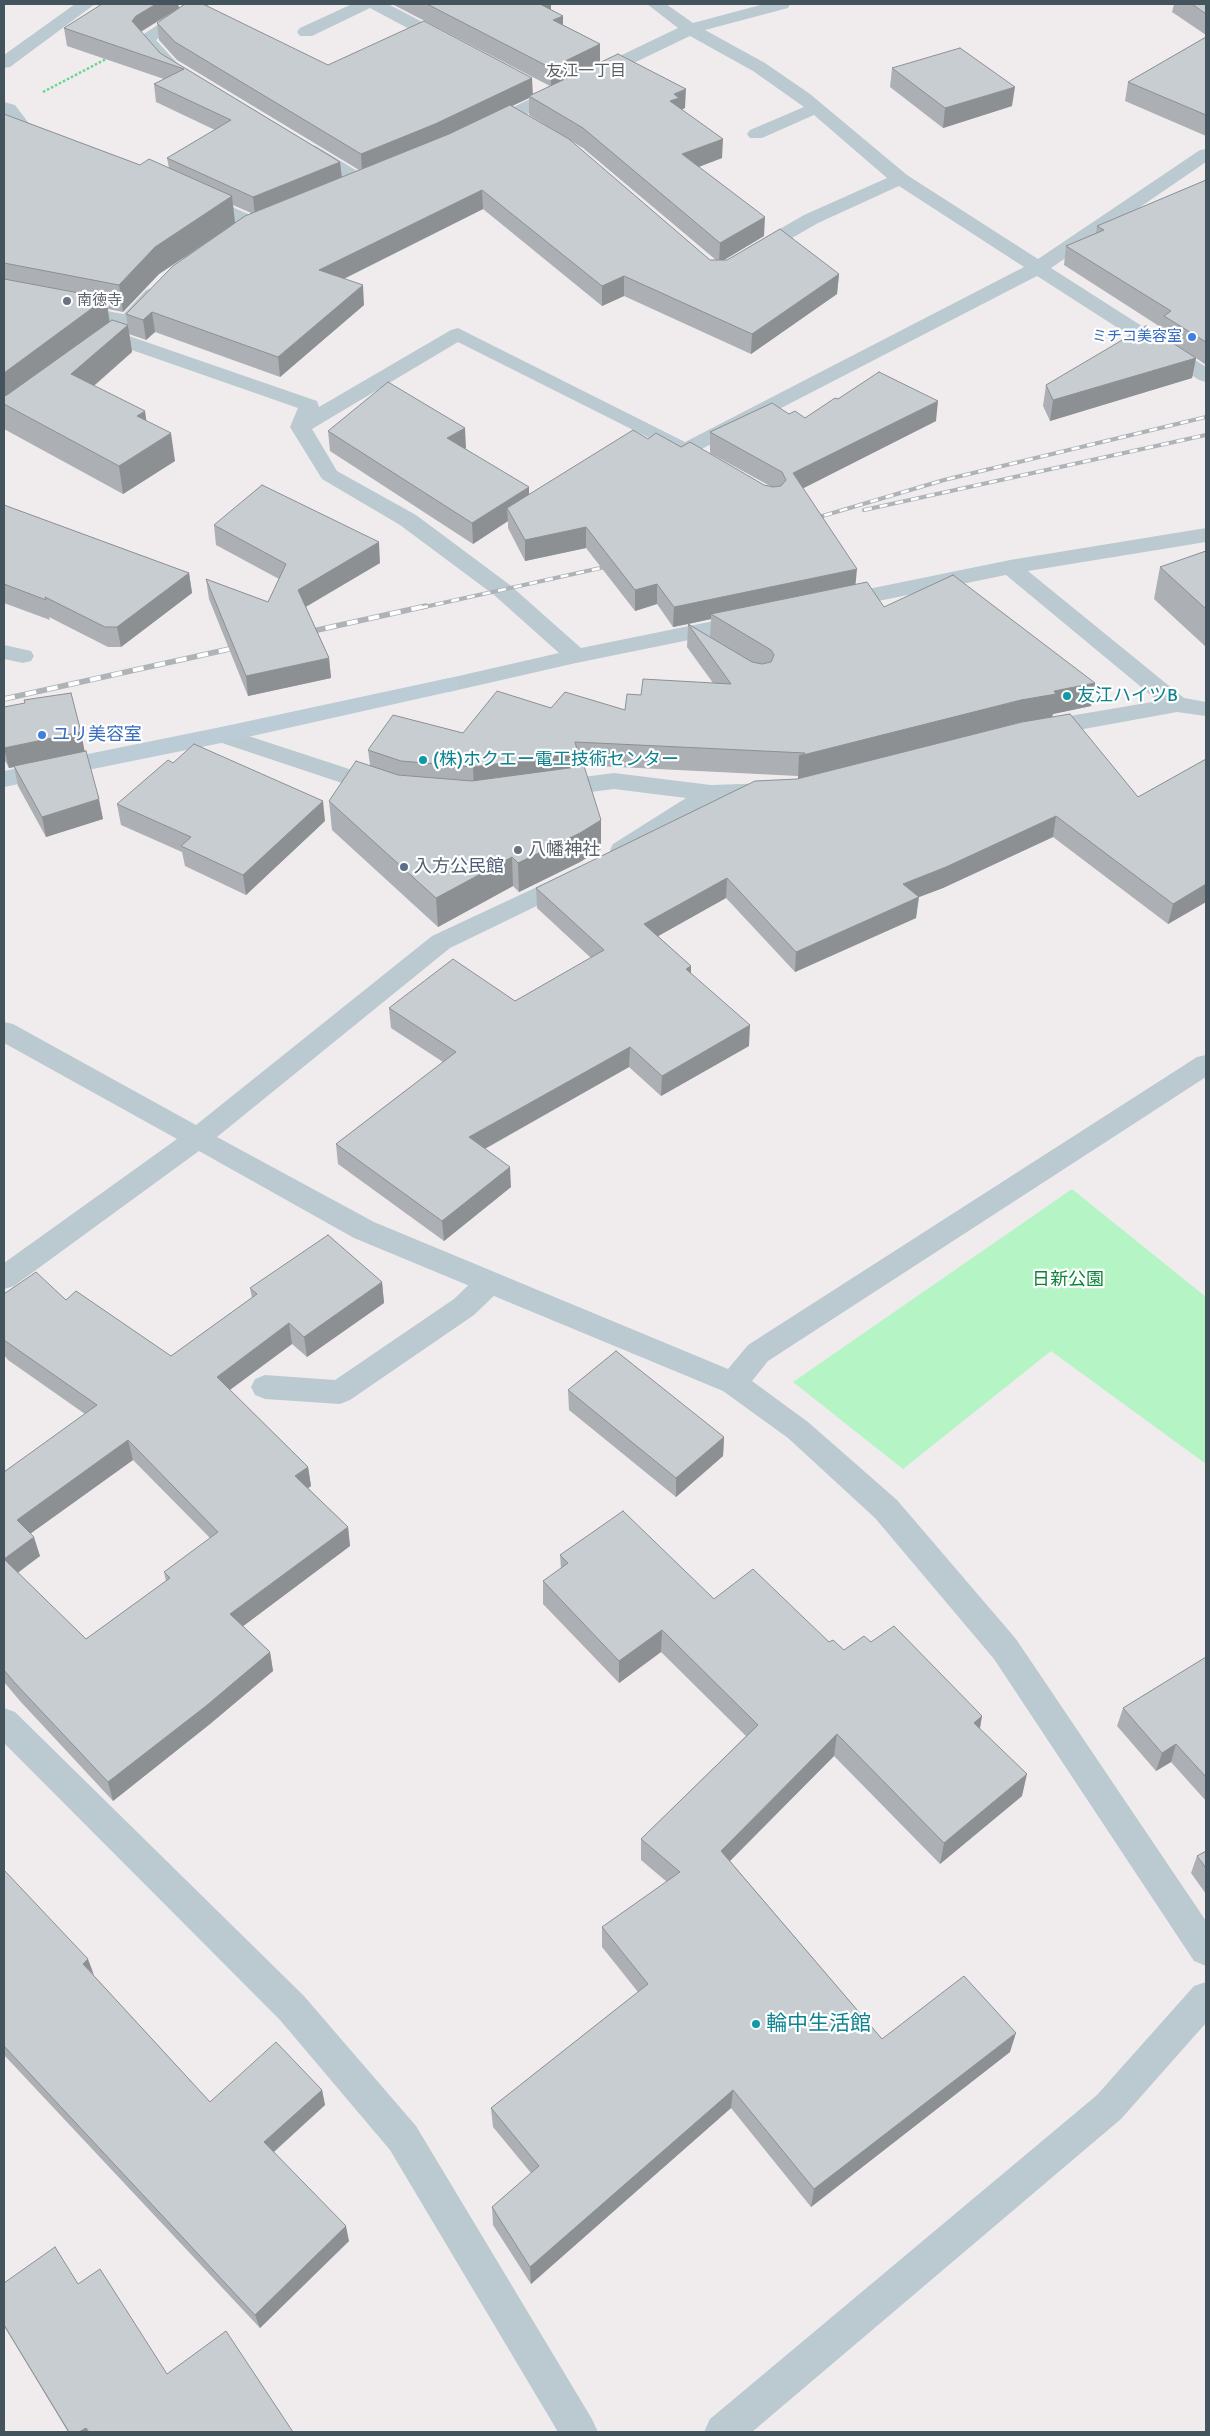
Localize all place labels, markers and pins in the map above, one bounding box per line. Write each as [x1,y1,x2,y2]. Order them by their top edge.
place label: 南徳寺 [77,292,122,310]
marker: 南徳寺 [61,295,73,307]
place label: ミチコ美容室 [1092,328,1182,346]
marker: ミチコ美容室 [1186,331,1198,343]
place label: 友江ハイツB [1077,685,1178,707]
marker: 友江ハイツB [1061,690,1073,702]
place label: ユリ美容室 [52,724,142,746]
marker: ユリ美容室 [36,729,48,741]
place label: (株)ホクエー電工技術センター [433,749,679,771]
marker: (株)ホクエー電工技術センター [417,754,429,766]
place label: 八幡神社 [528,839,600,861]
marker: 八幡神社 [512,844,524,856]
place label: 入方公民館 [414,856,504,878]
marker: 入方公民館 [398,861,410,873]
place label: 輪中生活館 [766,2011,871,2037]
marker: 輪中生活館 [750,2018,762,2030]

